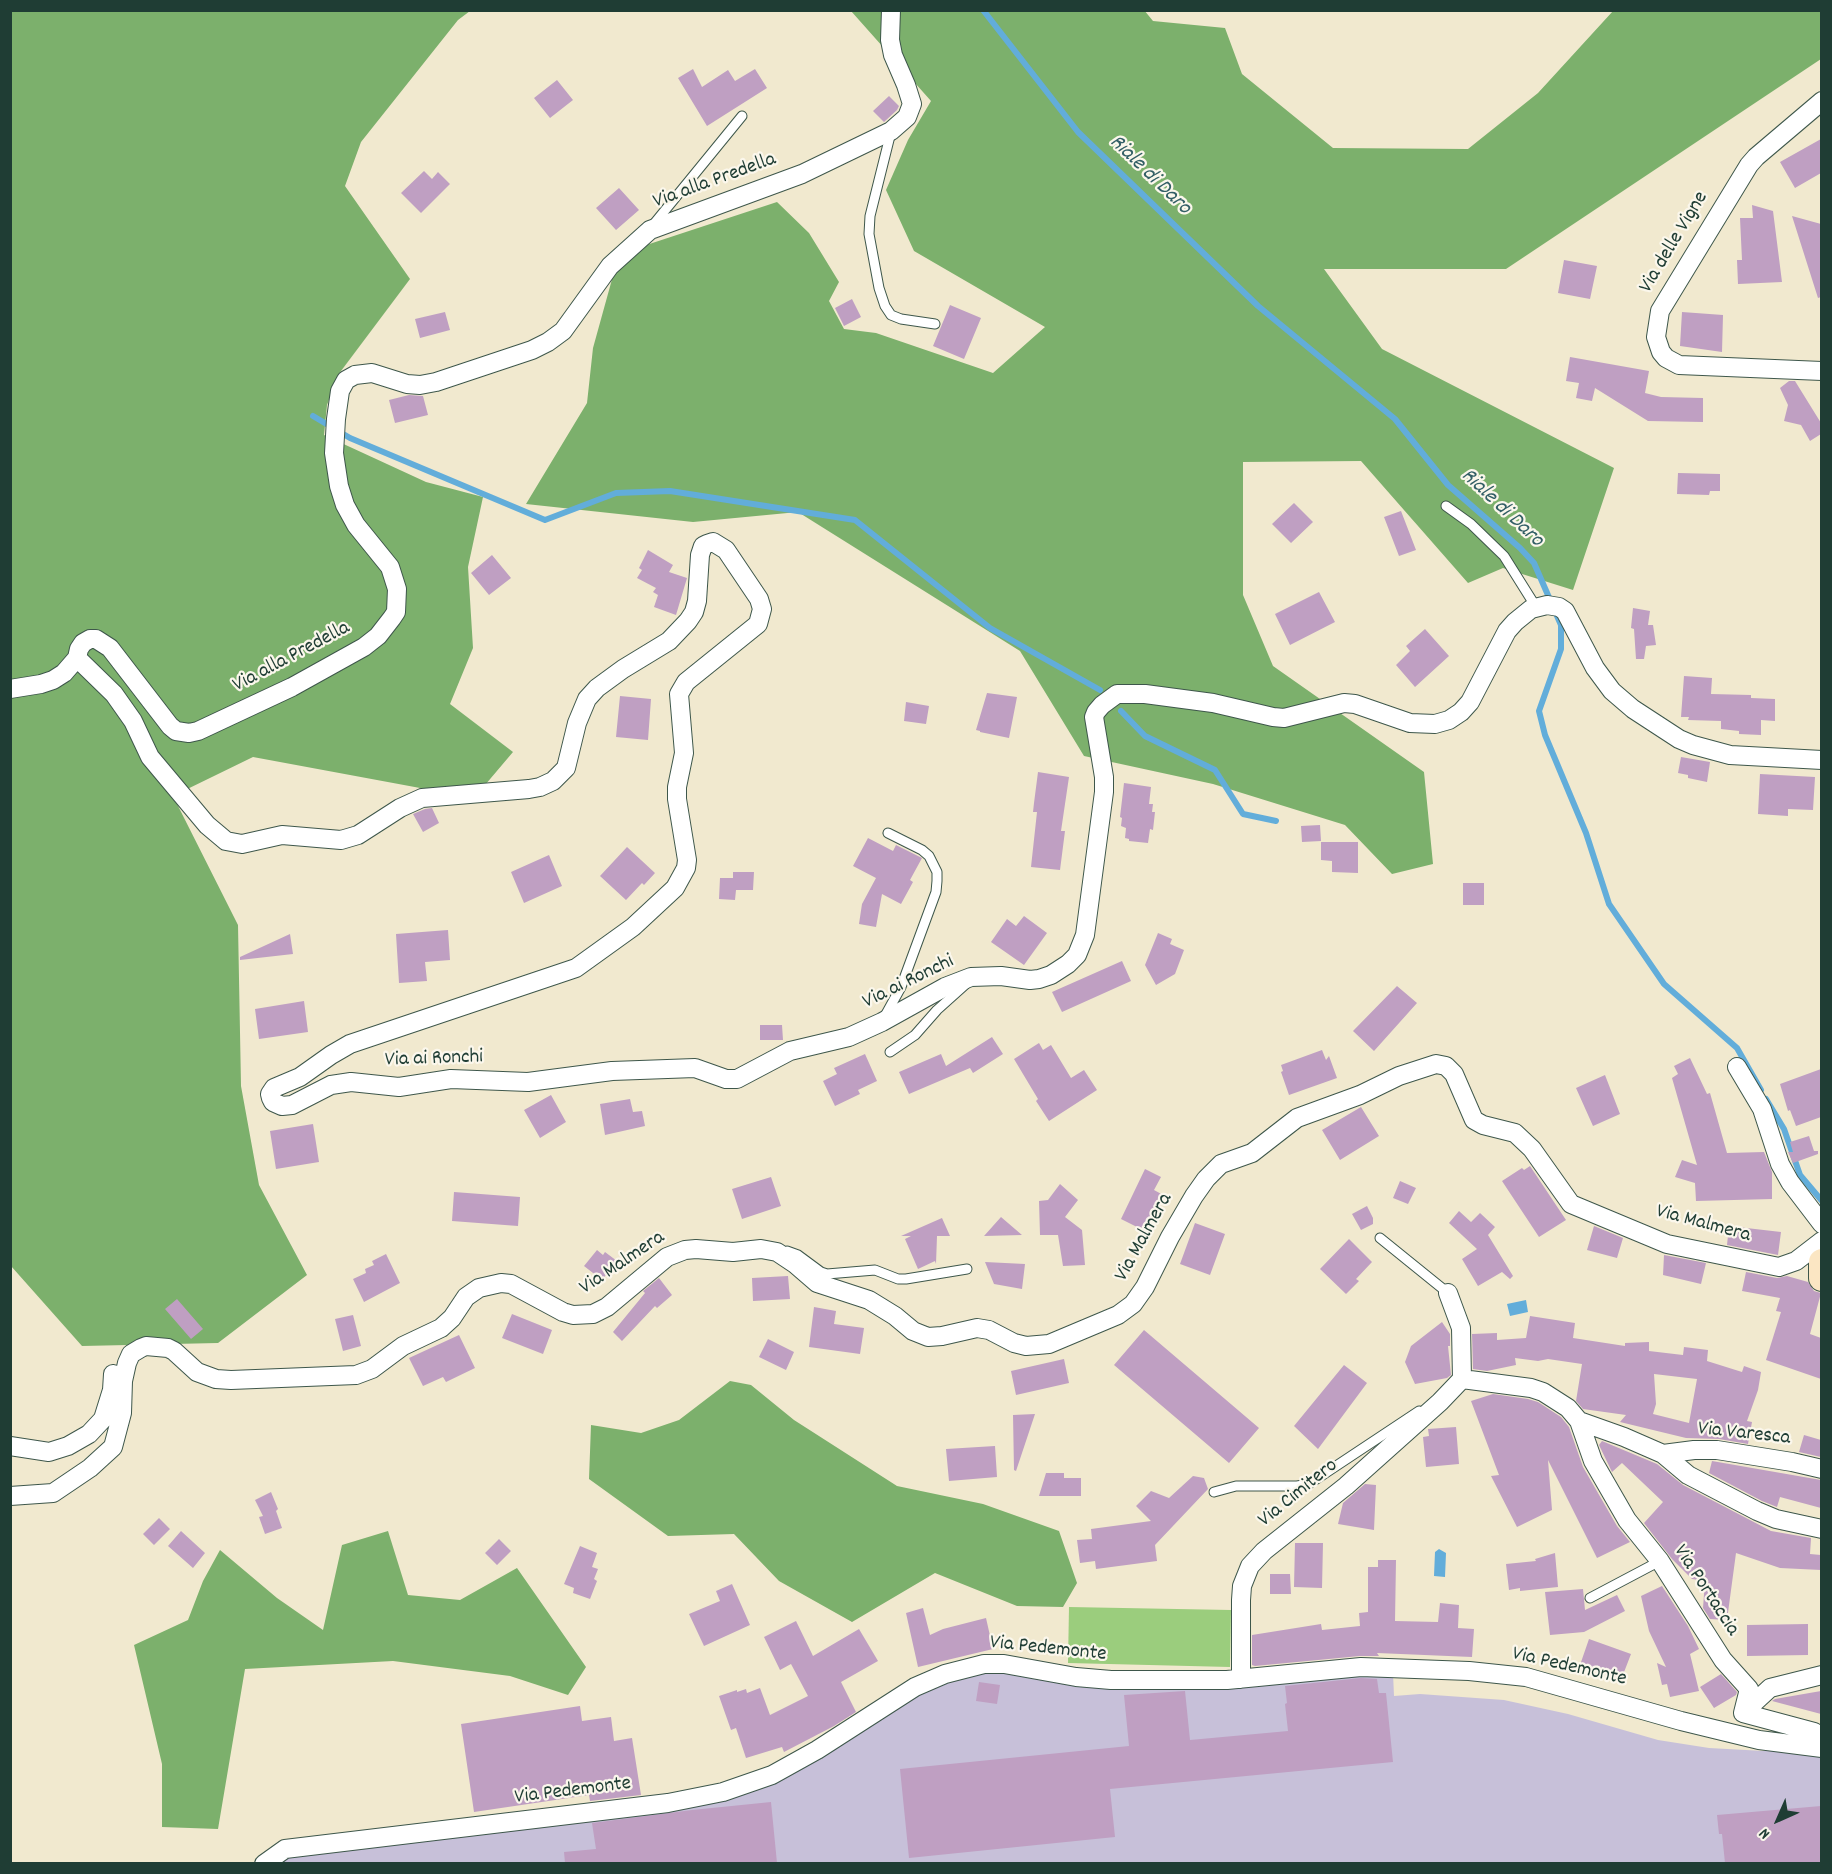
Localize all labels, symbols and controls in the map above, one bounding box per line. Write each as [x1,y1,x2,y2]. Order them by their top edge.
water label: Riale di Daro [1102,130,1196,222]
street label: Via alla Predella [650,148,780,216]
street label: Via delle Vigne [1635,188,1715,298]
water label: Riale di Daro [1454,464,1548,554]
street label: Via alla Predella [229,617,355,699]
street label: Via ai Ronchi [859,950,959,1016]
street label: Via ai Ronchi [384,1046,484,1074]
street label: Via Malmera [1110,1189,1180,1287]
street label: Via Malmera [1653,1200,1753,1250]
street label: Via Malmera [576,1226,670,1302]
street label: Via Varesca [1697,1418,1791,1452]
street label: Via Cimitero [1254,1454,1344,1534]
street label: Via Portaccia [1666,1541,1744,1641]
street label: Via Pedemonte [989,1631,1107,1669]
street label: Via Pedemonte [1509,1643,1629,1693]
street label: Via Pedemonte [513,1772,633,1812]
north arrow [1748,1790,1808,1850]
text: N [1754,1822,1776,1844]

